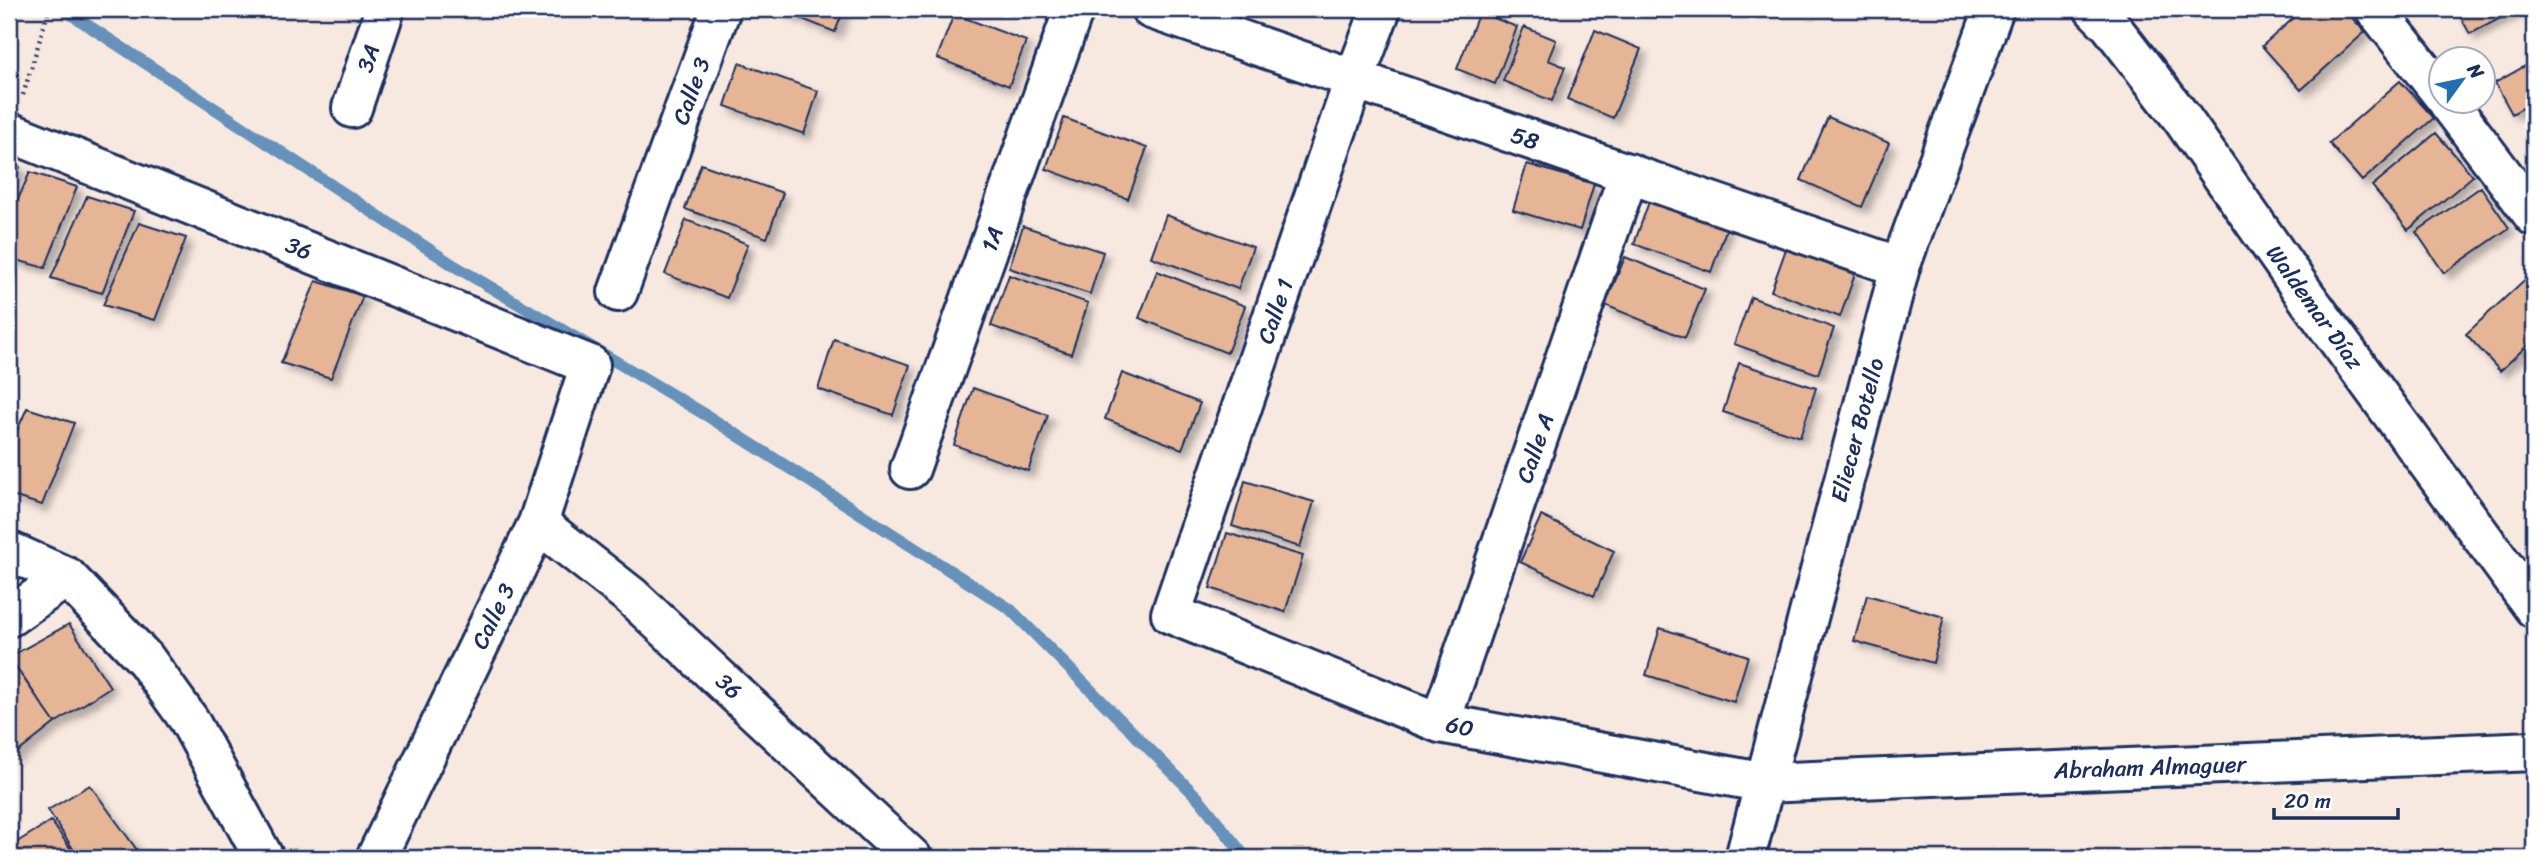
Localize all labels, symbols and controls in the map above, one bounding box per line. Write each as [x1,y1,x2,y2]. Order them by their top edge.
street label: 3A [345,39,392,78]
north arrow [2428,46,2498,116]
street label: Calle 3 [660,51,723,131]
text: N [2458,56,2494,86]
street label: 58 [1505,115,1545,162]
street label: 1A [969,220,1016,258]
street label: 36 [279,225,318,272]
street label: Waldemar Díaz [2255,236,2375,380]
street label: Calle 1 [1245,273,1306,349]
street label: Eliecer Botello [1819,353,1896,507]
street label: Calle A [1504,407,1567,489]
street label: Calle 3 [460,576,527,656]
street label: 36 [705,663,752,710]
street label: 60 [1442,704,1478,749]
street label: Abraham Almaguer [2052,744,2248,791]
scale bar [2274,776,2398,820]
text: 20 m [2284,782,2331,820]

